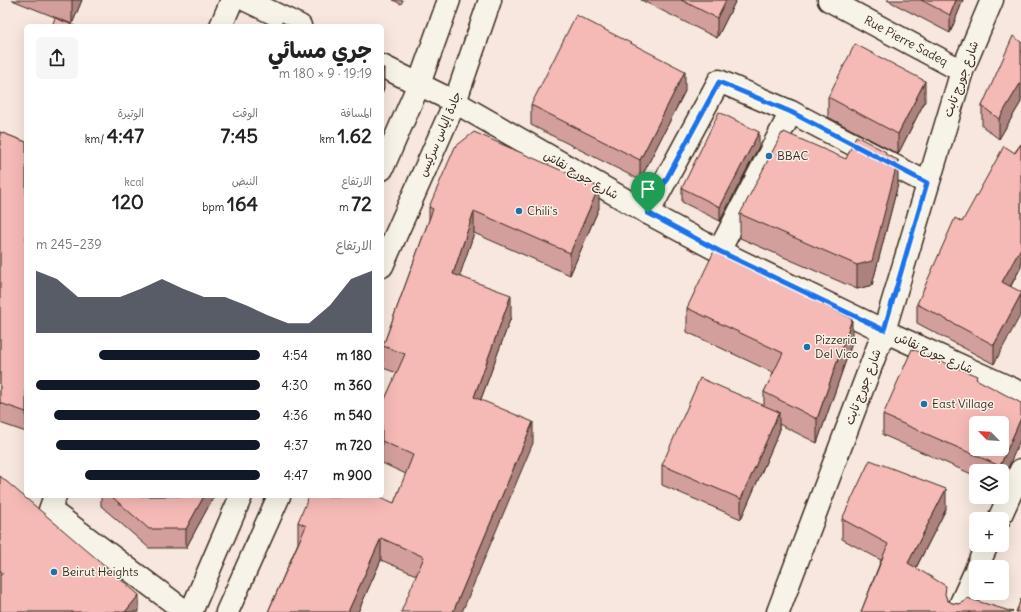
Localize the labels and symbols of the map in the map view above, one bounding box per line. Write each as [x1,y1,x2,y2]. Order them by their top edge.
street label: Rue Pierre Sadeq [862,12,951,69]
street label: شارع جورج تابت [940,39,983,120]
street label: جادة إلياس سركيس [415,89,465,179]
street label: شارع جورج نقاش [540,147,621,204]
place label: BBAC [777,148,808,163]
marker: BBAC [764,151,774,161]
pin [631,172,665,213]
place label: Chili's [527,203,558,218]
marker: Chili's [514,206,524,216]
street label: شارع جورج نقاش [892,329,976,378]
place label: Pizzeria Del Vico [815,332,859,361]
marker: Pizzeria Del Vico [802,342,812,352]
street label: شارع جورج تابت [841,347,886,428]
place label: East Village [932,396,994,411]
marker: East Village [919,399,929,409]
north arrow [969,416,1009,456]
place label: Beirut Heights [62,564,139,579]
marker: Beirut Heights [49,567,59,577]

